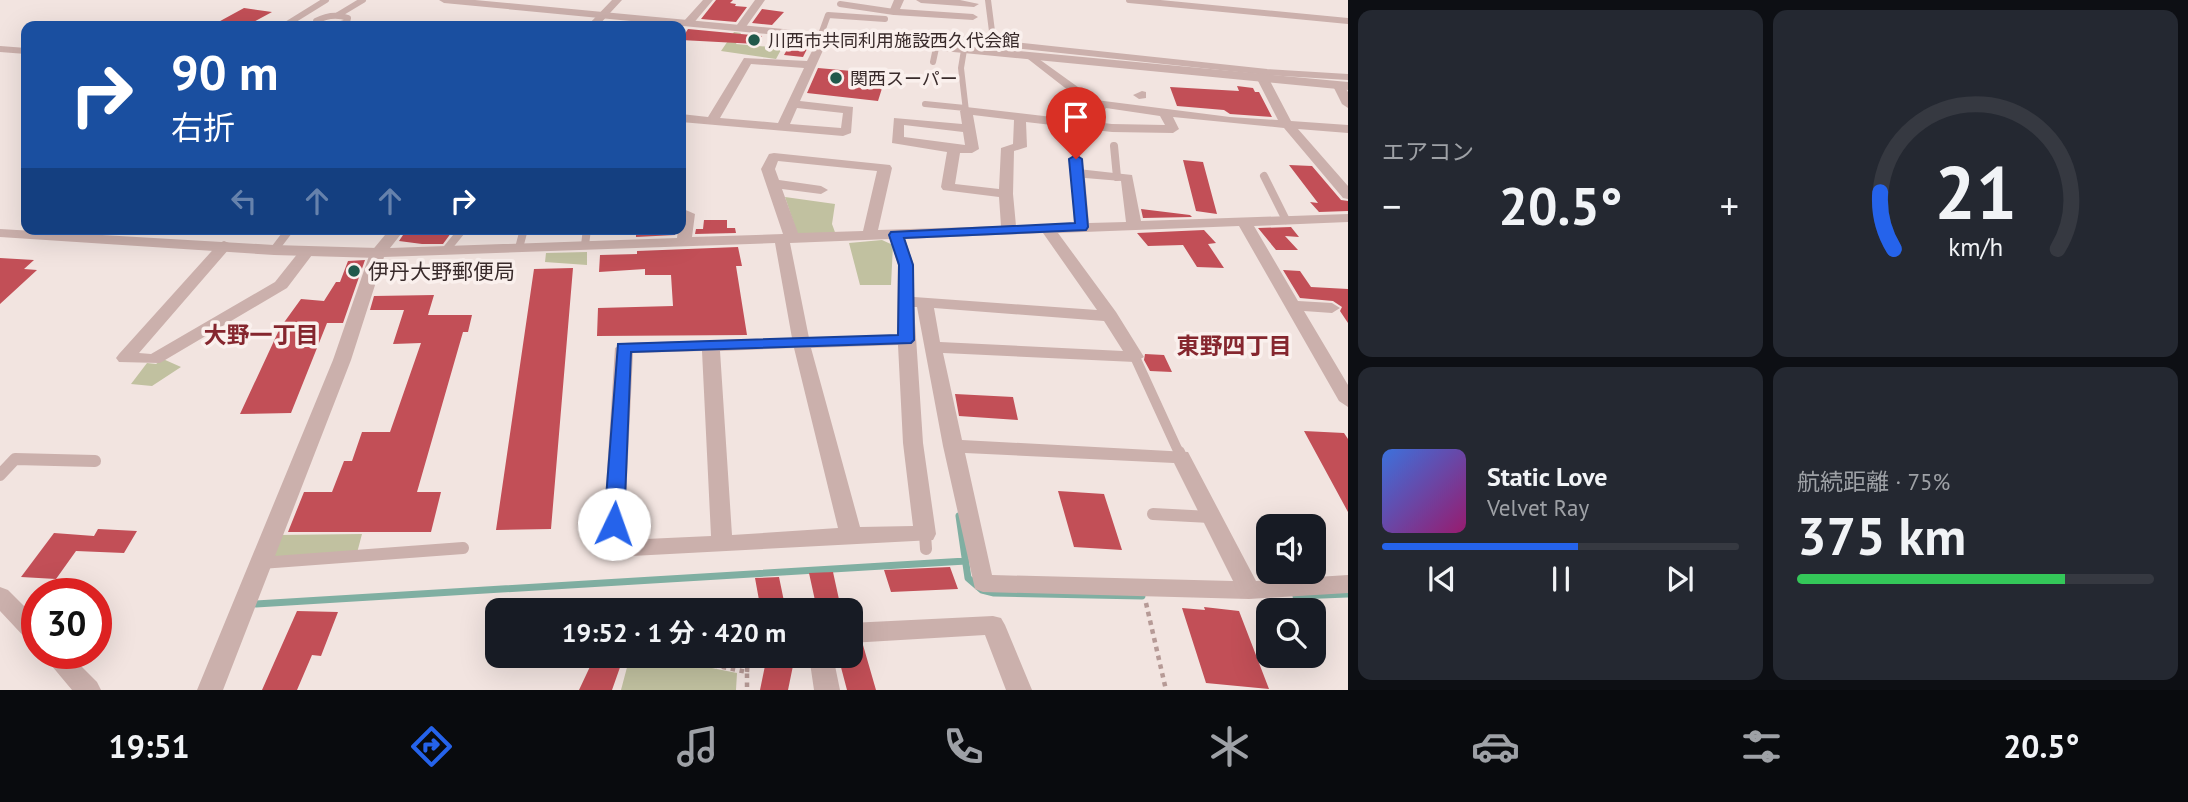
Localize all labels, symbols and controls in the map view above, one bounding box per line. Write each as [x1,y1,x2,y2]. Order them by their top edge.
place label: 川西市共同利用施設西久代会館 [768,29,1020,52]
marker: 川西市共同利用施設西久代会館 [746,32,762,48]
text: 90 m [171,40,278,104]
icon: right [56,49,147,140]
place label: 関西スーパー [850,67,958,90]
marker: 関西スーパー [828,70,844,86]
pin [1046,87,1106,159]
icon: arrive [1057,98,1095,136]
text: 右折 [171,106,235,148]
text: エアコン [1382,137,1474,166]
text: 21 [1934,146,2017,240]
text: 20.5° [1499,172,1622,239]
text: − [1382,181,1401,230]
text: + [1720,181,1739,230]
icon: left [225,182,263,220]
icon: ahead [298,182,336,220]
icon: ahead [371,182,409,220]
icon: right [444,182,482,220]
text: km/h [1948,231,2003,263]
place label: 伊丹大野郵便局 [368,258,515,285]
marker: 伊丹大野郵便局 [346,263,362,279]
district label: 大野一丁目 [204,320,319,349]
district label: 東野四丁目 [1177,331,1292,360]
text: Static Love [1487,460,1608,493]
text: 航続距離 · 75% [1797,467,1950,496]
position arrow [577,487,651,561]
text: Velvet Ray [1487,493,1589,522]
text: 375 km [1797,502,1966,569]
map controls [1256,514,1326,668]
button: sound [1256,514,1326,584]
icon: previous [1423,560,1461,598]
icon: pause [1542,560,1580,598]
icon: next [1661,560,1699,598]
speed limit sign: 30 [21,578,112,669]
button: search [1256,598,1326,668]
text: 19:52 · 1 分 · 420 m [562,616,786,649]
icon: directions [407,722,456,771]
icon: music [673,722,722,771]
icon: phone [939,722,988,771]
icon: climate [1205,722,1254,771]
icon: car [1471,722,1520,771]
icon: filters [1737,722,1786,771]
text: 19:51 [109,725,190,767]
text: 20.5° [2003,725,2079,767]

